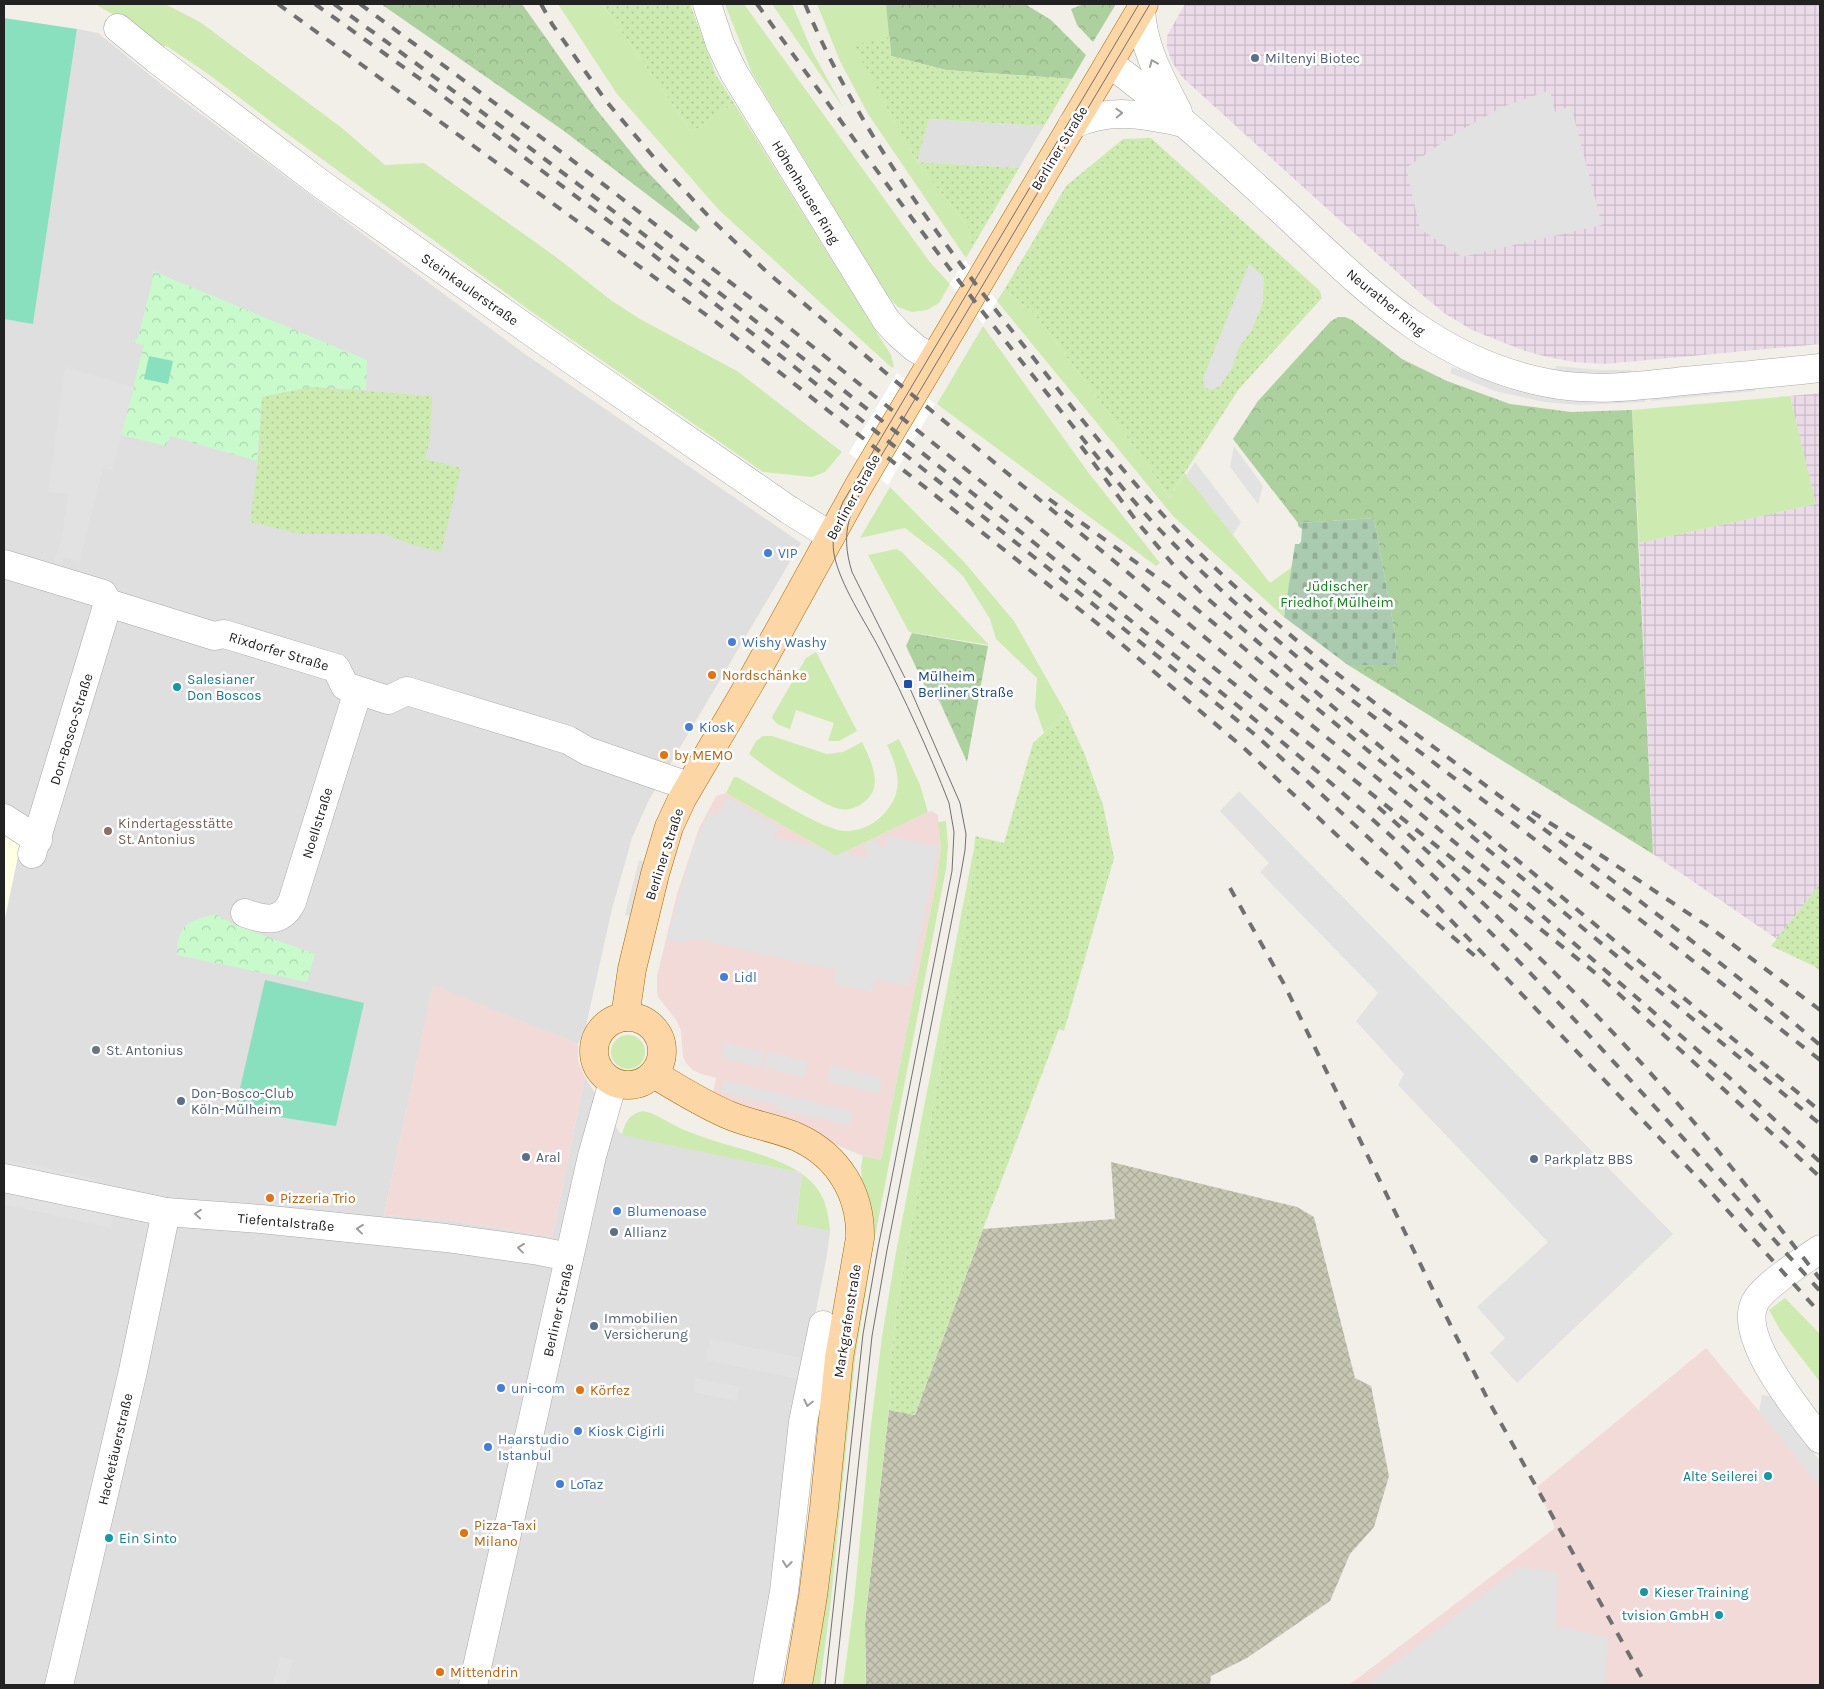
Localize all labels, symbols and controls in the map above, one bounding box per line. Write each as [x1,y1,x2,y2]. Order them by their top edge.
place label: Miltenyi Biotec [1265,50,1360,67]
marker: Miltenyi Biotec [1249,52,1261,64]
one-way arrow [1149,59,1160,68]
street label: Berliner Straße [1028,103,1091,193]
one-way arrow [1116,108,1124,119]
street label: Höhenhauser Ring [768,137,843,247]
street label: Steinkaulerstraße [418,249,522,329]
street label: Neurather Ring [1343,265,1429,339]
street label: Berliner Straße [823,451,884,543]
place label: VIP [778,545,798,562]
marker: VIP [762,547,774,559]
park label: Jüdischer Friedhof Mülheim [1280,578,1394,611]
street label: Rixdorfer Straße [227,628,331,675]
place label: Wishy Washy [742,634,827,651]
marker: Wishy Washy [726,636,738,648]
place label: Nordschänke [722,667,807,684]
place label: Mülheim Berliner Straße [918,668,1013,701]
marker: Nordschänke [706,669,718,681]
street label: Don-Bosco-Straße [46,671,97,787]
place label: Salesianer Don Boscos [187,671,262,704]
marker: Mülheim Berliner Straße [902,678,914,690]
marker: Salesianer Don Boscos [171,681,183,693]
place label: Kiosk [699,719,735,736]
marker: Kiosk [683,721,695,733]
place label: by MEMO [674,747,733,764]
marker: by MEMO [658,749,670,761]
street label: Noellstraße [299,786,336,861]
street label: Berliner Straße [642,806,687,902]
place label: Kindertagesstätte St. Antonius [118,815,233,848]
marker: Kindertagesstätte St. Antonius [102,825,114,837]
place label: Lidl [734,969,757,986]
marker: Lidl [718,971,730,983]
place label: St. Antonius [106,1042,183,1059]
marker: St. Antonius [90,1044,102,1056]
place label: Don-Bosco-Club Köln-Mülheim [191,1085,294,1118]
marker: Don-Bosco-Club Köln-Mülheim [175,1095,187,1107]
place label: Aral [536,1149,561,1166]
marker: Aral [520,1151,532,1163]
place label: Parkplatz BBS [1544,1151,1633,1168]
marker: Parkplatz BBS [1528,1153,1540,1165]
place label: Pizzeria Trio [280,1190,356,1207]
marker: Pizzeria Trio [264,1192,276,1204]
place label: Blumenoase [627,1203,707,1220]
marker: Blumenoase [611,1205,623,1217]
one-way arrow [194,1209,202,1220]
street label: Tiefentalstraße [237,1210,335,1235]
one-way arrow [356,1224,364,1235]
place label: Allianz [624,1224,667,1241]
marker: Allianz [608,1226,620,1238]
one-way arrow [517,1243,525,1254]
street label: Berliner Straße [539,1262,577,1358]
street label: Markgrafenstraße [830,1263,865,1379]
place label: Immobilien Versicherung [604,1310,688,1343]
marker: Immobilien Versicherung [588,1320,600,1332]
place label: uni-com [511,1380,565,1397]
marker: uni-com [495,1382,507,1394]
place label: Körfez [590,1382,630,1399]
marker: Körfez [574,1384,586,1396]
street label: Hacketäuerstraße [94,1392,137,1507]
one-way arrow [803,1398,814,1407]
place label: Kiosk Cigirli [588,1423,665,1440]
marker: Kiosk Cigirli [572,1425,584,1437]
place label: Haarstudio Istanbul [498,1431,569,1464]
marker: Haarstudio Istanbul [482,1441,494,1453]
place label: Alte Seilerei [1683,1468,1758,1485]
marker: Alte Seilerei [1762,1470,1774,1482]
place label: LoTaz [570,1476,603,1493]
marker: LoTaz [554,1478,566,1490]
place label: Pizza-Taxi Milano [474,1517,537,1550]
marker: Pizza-Taxi Milano [458,1527,470,1539]
place label: Ein Sinto [119,1530,177,1547]
marker: Ein Sinto [103,1532,115,1544]
one-way arrow [782,1560,793,1568]
place label: Kieser Training [1654,1584,1749,1601]
marker: Kieser Training [1638,1586,1650,1598]
place label: tvision GmbH [1622,1607,1709,1624]
marker: tvision GmbH [1713,1609,1725,1621]
place label: Mittendrin [450,1664,518,1681]
marker: Mittendrin [434,1666,446,1678]

